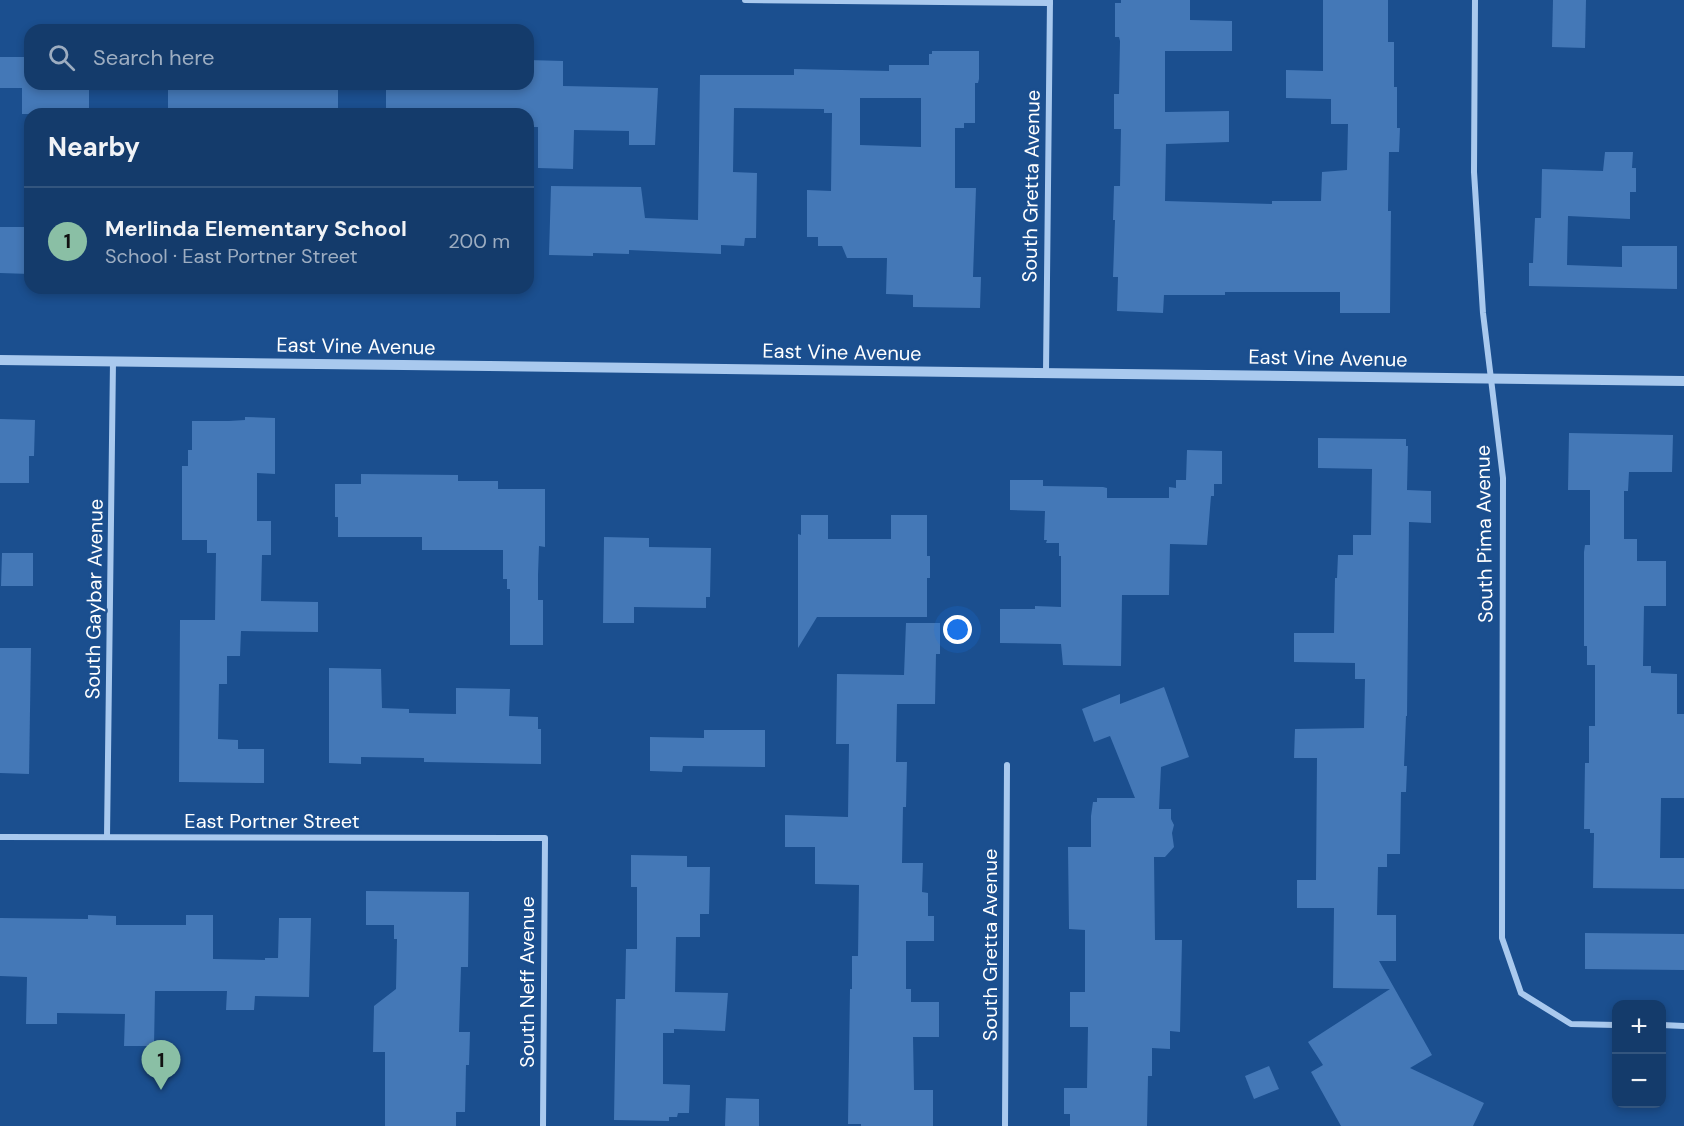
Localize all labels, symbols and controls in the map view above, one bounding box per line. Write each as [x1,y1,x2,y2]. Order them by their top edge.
search box [24,24,534,90]
icon: search [45,41,78,74]
text: Search here [93,43,214,72]
street label: South Gretta Avenue [1016,89,1046,283]
text: Nearby [48,130,140,164]
text: Merlinda Elementary School [105,214,407,243]
text: 1 [64,228,71,254]
text: 200 m [448,228,510,254]
text: School · East Portner Street [105,243,358,269]
street label: East Vine Avenue [276,332,436,360]
street label: East Vine Avenue [762,338,922,366]
street label: East Vine Avenue [1248,344,1408,372]
street label: South Pima Avenue [1469,445,1499,623]
street label: South Gaybar Avenue [79,499,109,699]
your location [943,615,972,644]
street label: East Portner Street [184,808,360,834]
street label: South Gretta Avenue [977,849,1003,1041]
street label: South Neff Avenue [514,896,540,1068]
map controls [1612,1000,1666,1108]
button: + [1612,1000,1666,1054]
pin: 1 [142,1040,180,1090]
button: − [1612,1054,1666,1108]

